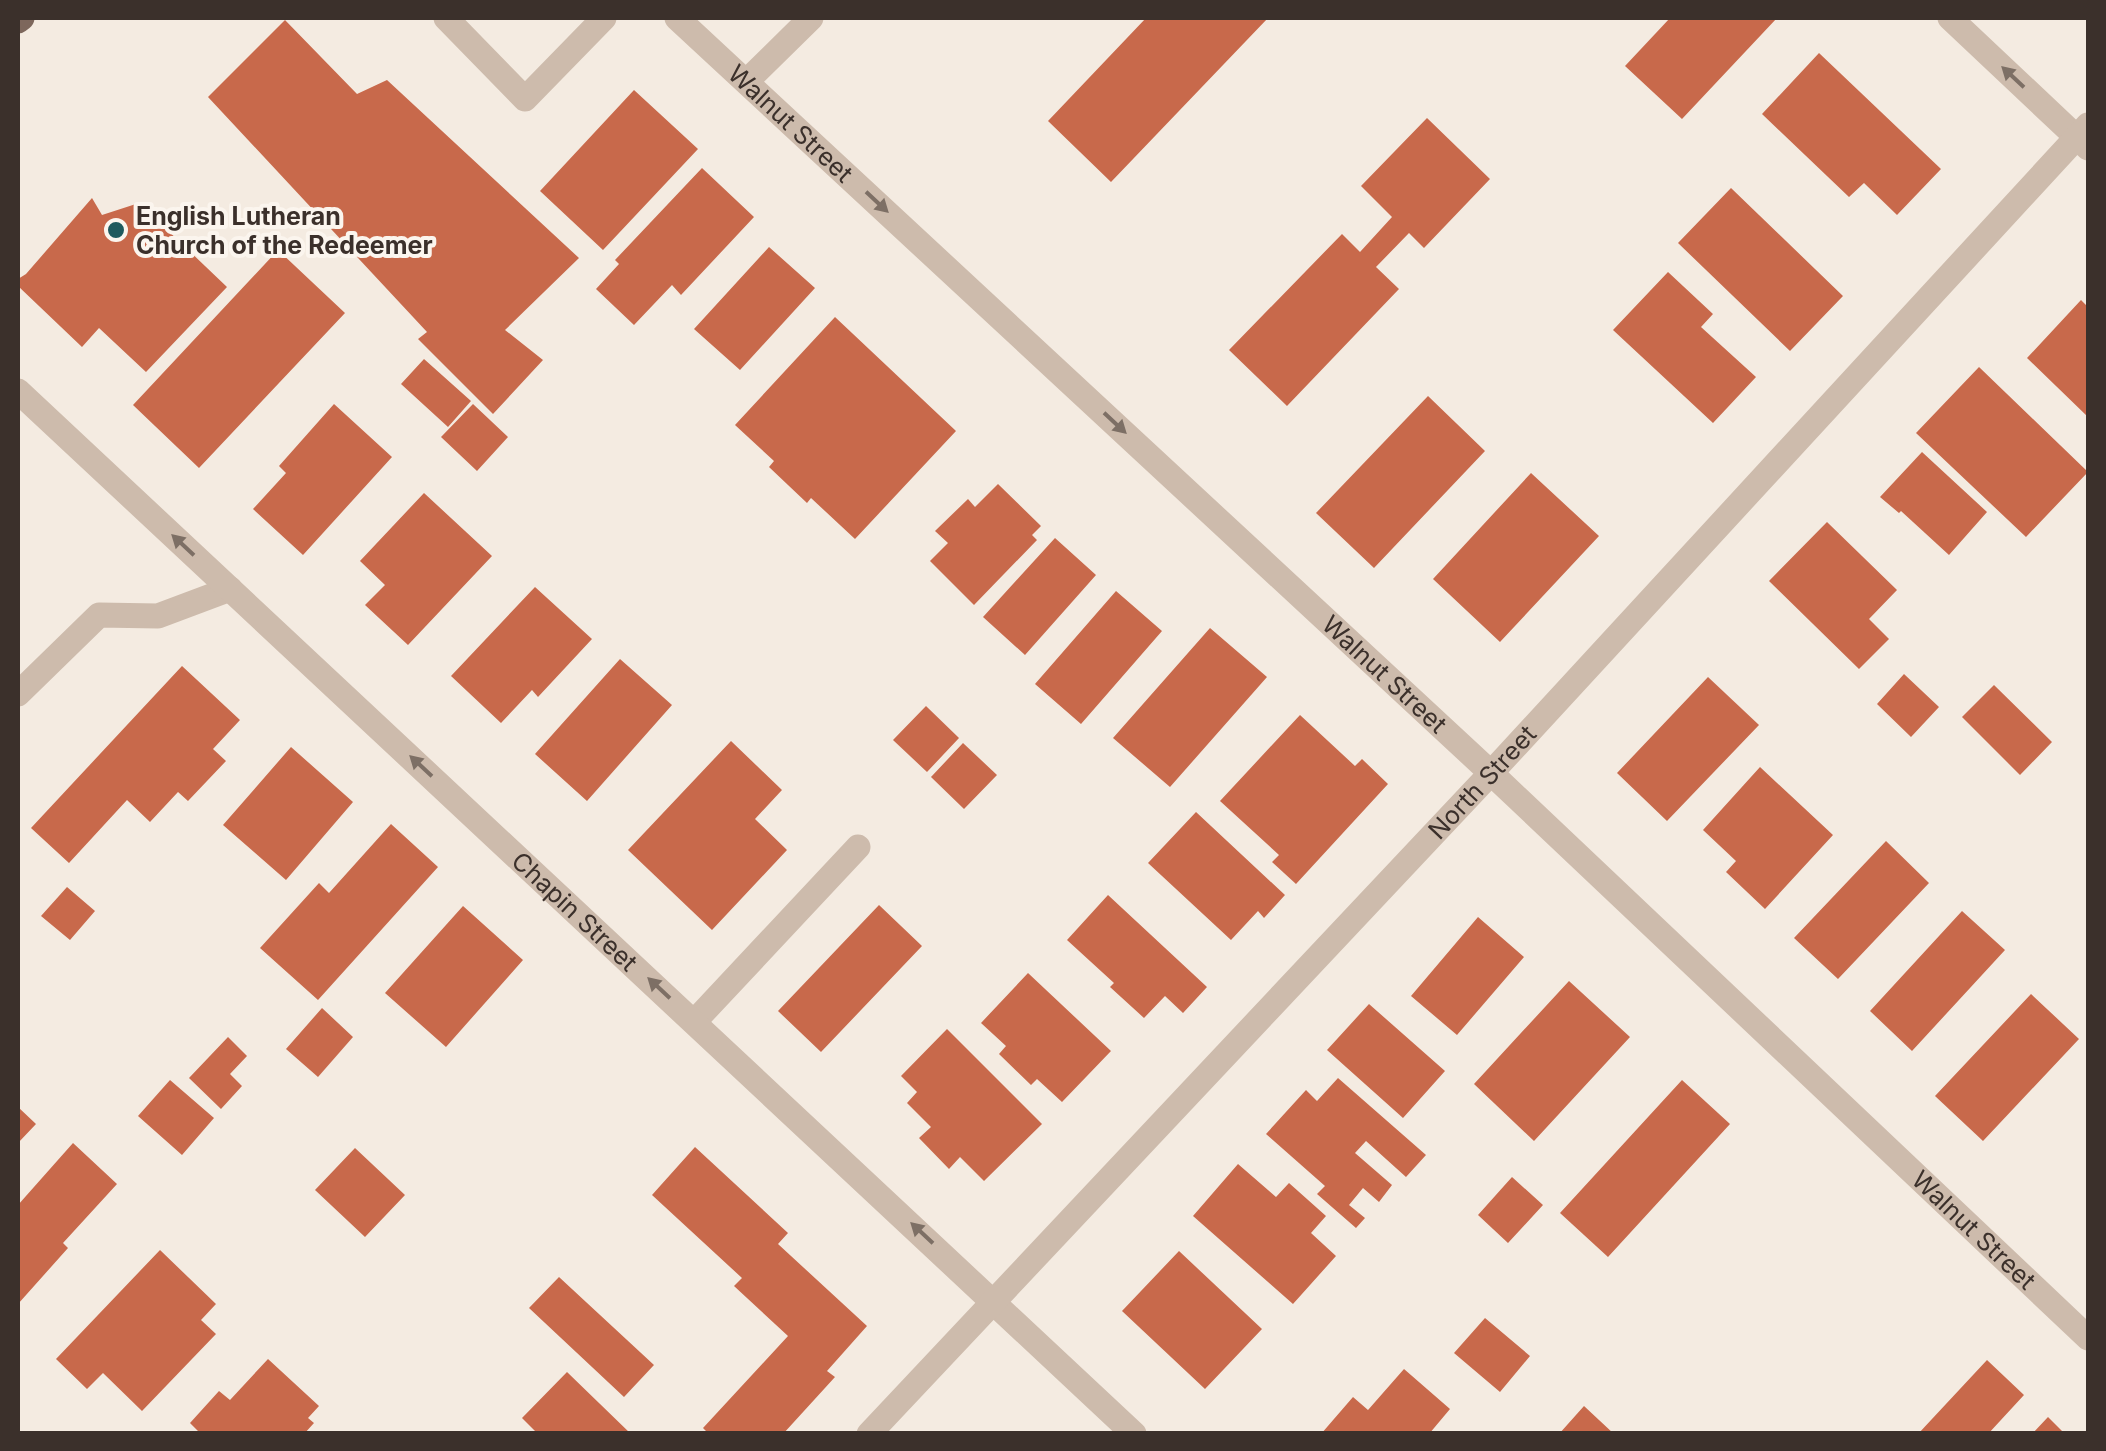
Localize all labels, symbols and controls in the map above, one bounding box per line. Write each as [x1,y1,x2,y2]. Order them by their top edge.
street label: Walnut Street [722,58,859,188]
one-way arrow [2001,66,2025,89]
one-way arrow [865,190,889,213]
place label: English Lutheran Church of the Redeemer [136,201,433,260]
marker: English Lutheran Church of the Redeemer [105,219,127,241]
one-way arrow [1103,411,1127,434]
one-way arrow [171,534,195,557]
street label: Walnut Street [1316,609,1453,739]
street label: North Street [1422,719,1542,845]
one-way arrow [409,755,433,778]
street label: Chapin Street [506,845,644,977]
one-way arrow [647,977,671,1000]
street label: Walnut Street [1906,1164,2042,1295]
one-way arrow [910,1222,934,1245]

